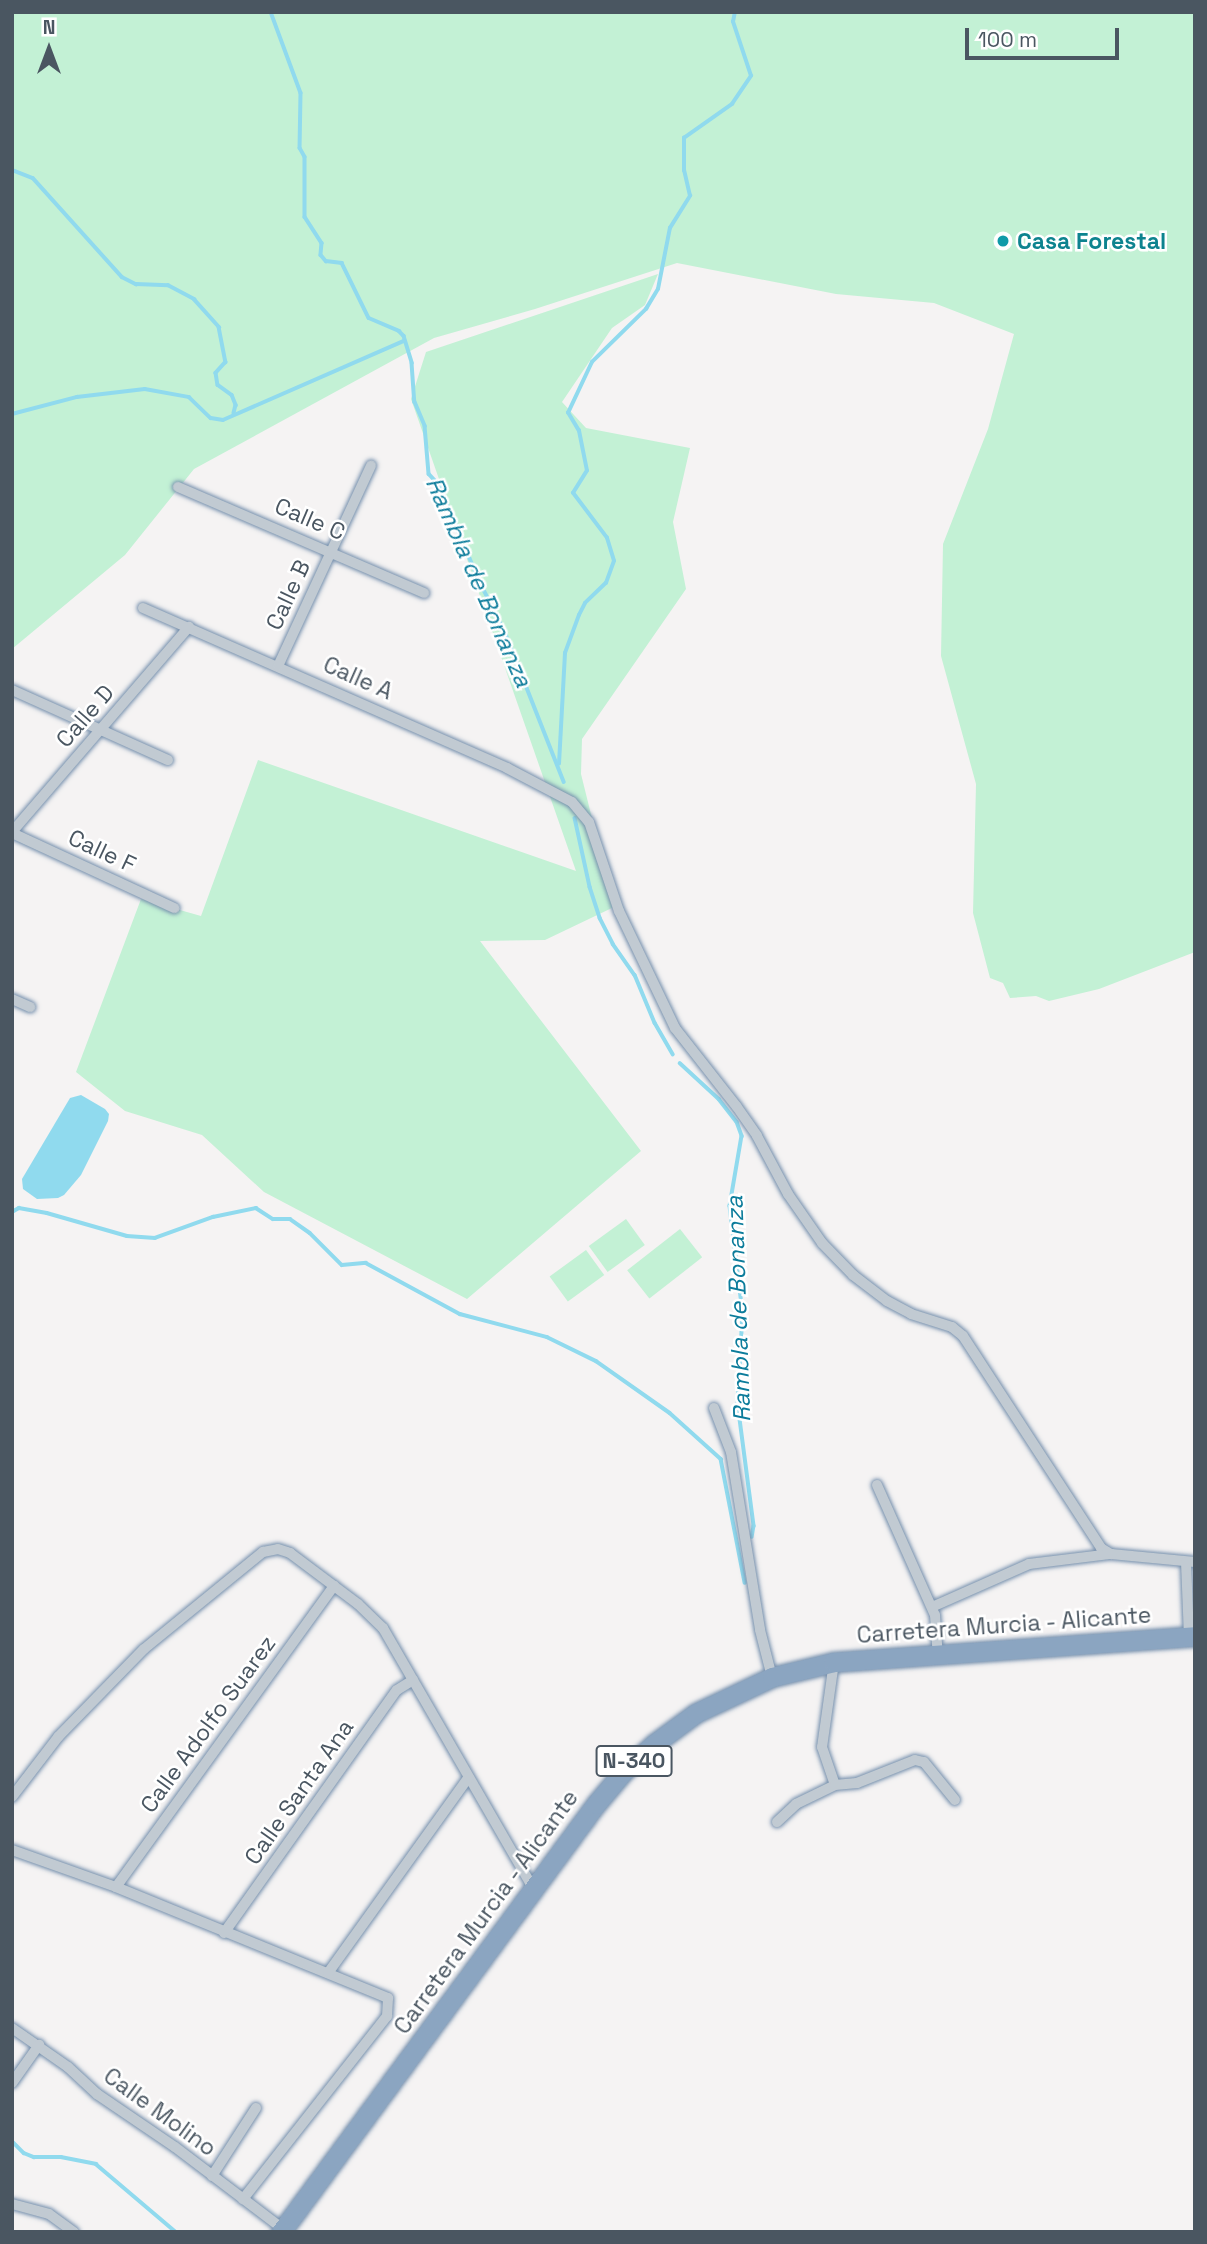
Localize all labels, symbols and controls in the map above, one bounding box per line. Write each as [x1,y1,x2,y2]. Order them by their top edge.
north arrow [14,14,84,84]
scale bar [969,14,1123,58]
text: N [43,15,55,40]
text: 100 m [978,26,1037,53]
place label: Casa Forestal [1017,227,1166,255]
marker: Casa Forestal [995,233,1011,249]
water label: Rambla de Bonanza [420,473,538,691]
street label: Calle C [271,492,349,546]
street label: Calle B [260,556,316,634]
street label: Calle A [319,650,397,706]
street label: Calle D [50,679,120,753]
street label: Calle F [64,823,140,879]
water label: Rambla de Bonanza [720,1195,756,1423]
street label: Carretera Murcia - Alicante [855,1601,1153,1649]
street label: Calle Adolfo Suarez [134,1630,282,1818]
street label: Calle Santa Ana [239,1714,359,1870]
road number: N-340 [596,1744,672,1778]
street label: Carretera Murcia - Alicante [388,1784,584,2040]
street label: Calle Molino [98,2062,222,2162]

